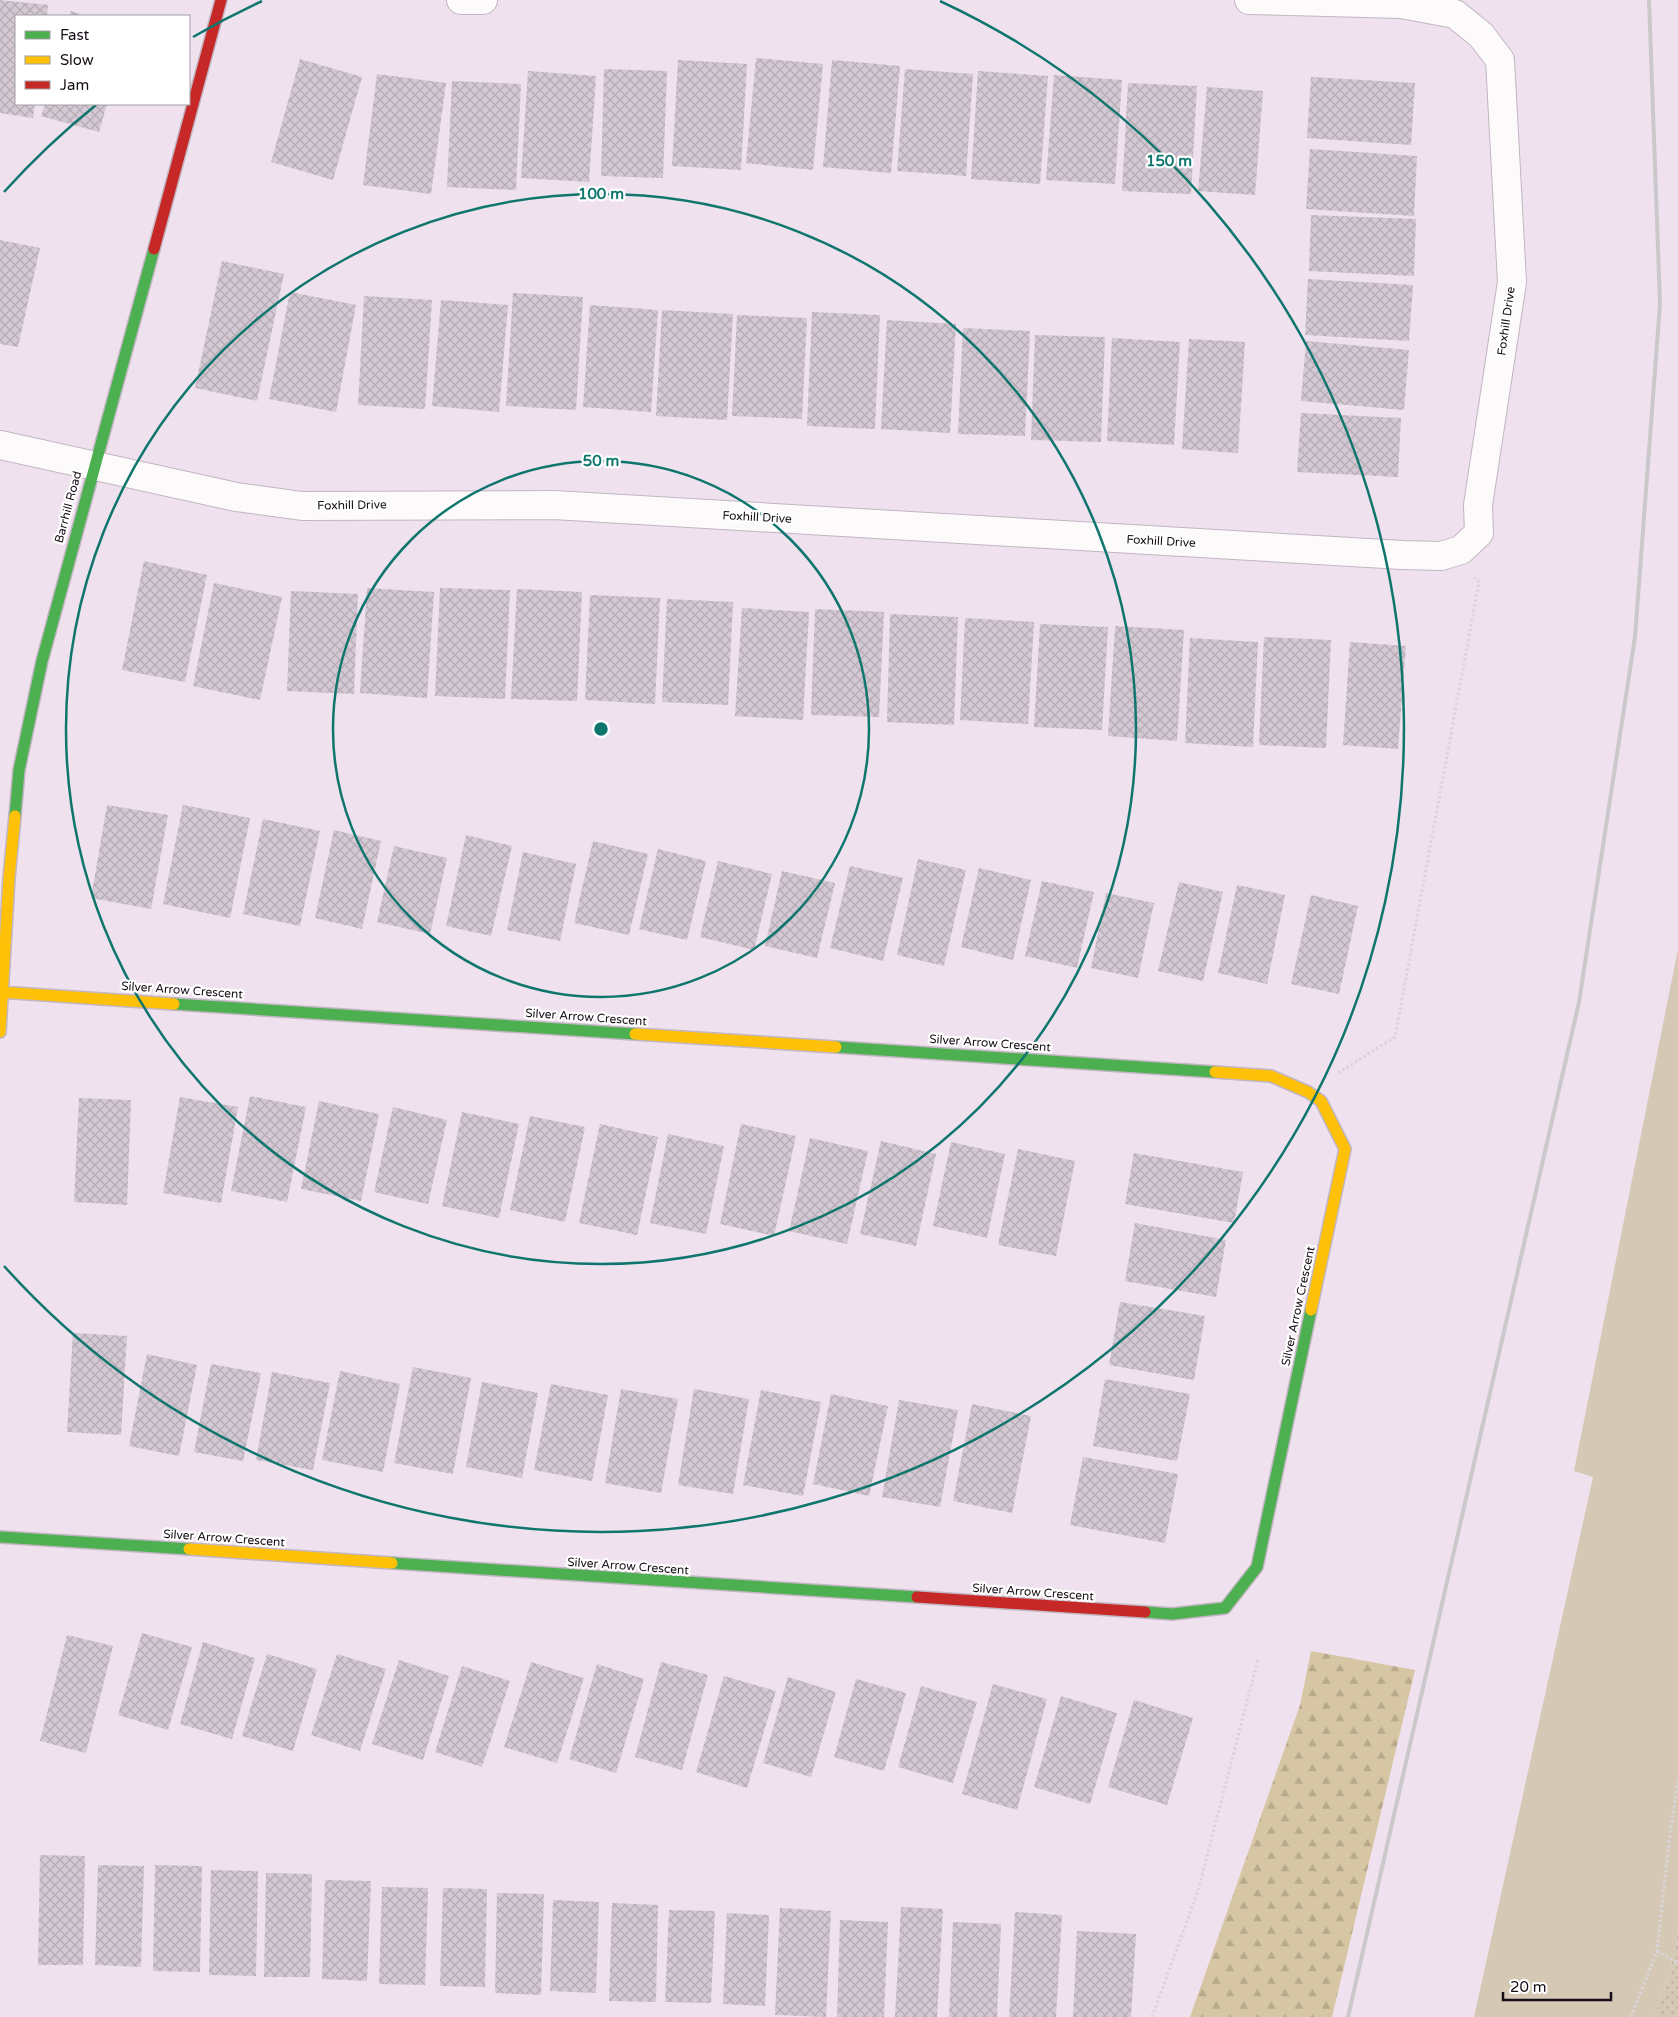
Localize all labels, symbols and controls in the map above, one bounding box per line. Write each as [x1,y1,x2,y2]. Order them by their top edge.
legend [15,15,190,105]
text: Fast [60,26,90,44]
text: Slow [60,51,94,69]
text: Jam [60,76,89,94]
text: 150 m [1146,152,1192,170]
text: 100 m [578,185,624,203]
street label: Foxhill Drive [1494,285,1518,356]
text: 50 m [583,452,619,470]
street label: Barrhill Road [52,470,84,544]
street label: Foxhill Drive [317,497,387,513]
street label: Foxhill Drive [722,508,792,526]
street label: Foxhill Drive [1126,532,1196,550]
centre of rings [592,720,610,738]
street label: Silver Arrow Crescent [121,979,244,1001]
street label: Silver Arrow Crescent [525,1006,648,1028]
street label: Silver Arrow Crescent [929,1032,1052,1054]
street label: Silver Arrow Crescent [1278,1245,1318,1367]
street label: Silver Arrow Crescent [163,1527,286,1549]
street label: Silver Arrow Crescent [567,1555,690,1577]
street label: Silver Arrow Crescent [972,1581,1095,1603]
scale bar [1503,1970,1610,2002]
text: 20 m [1510,1978,1547,1996]

